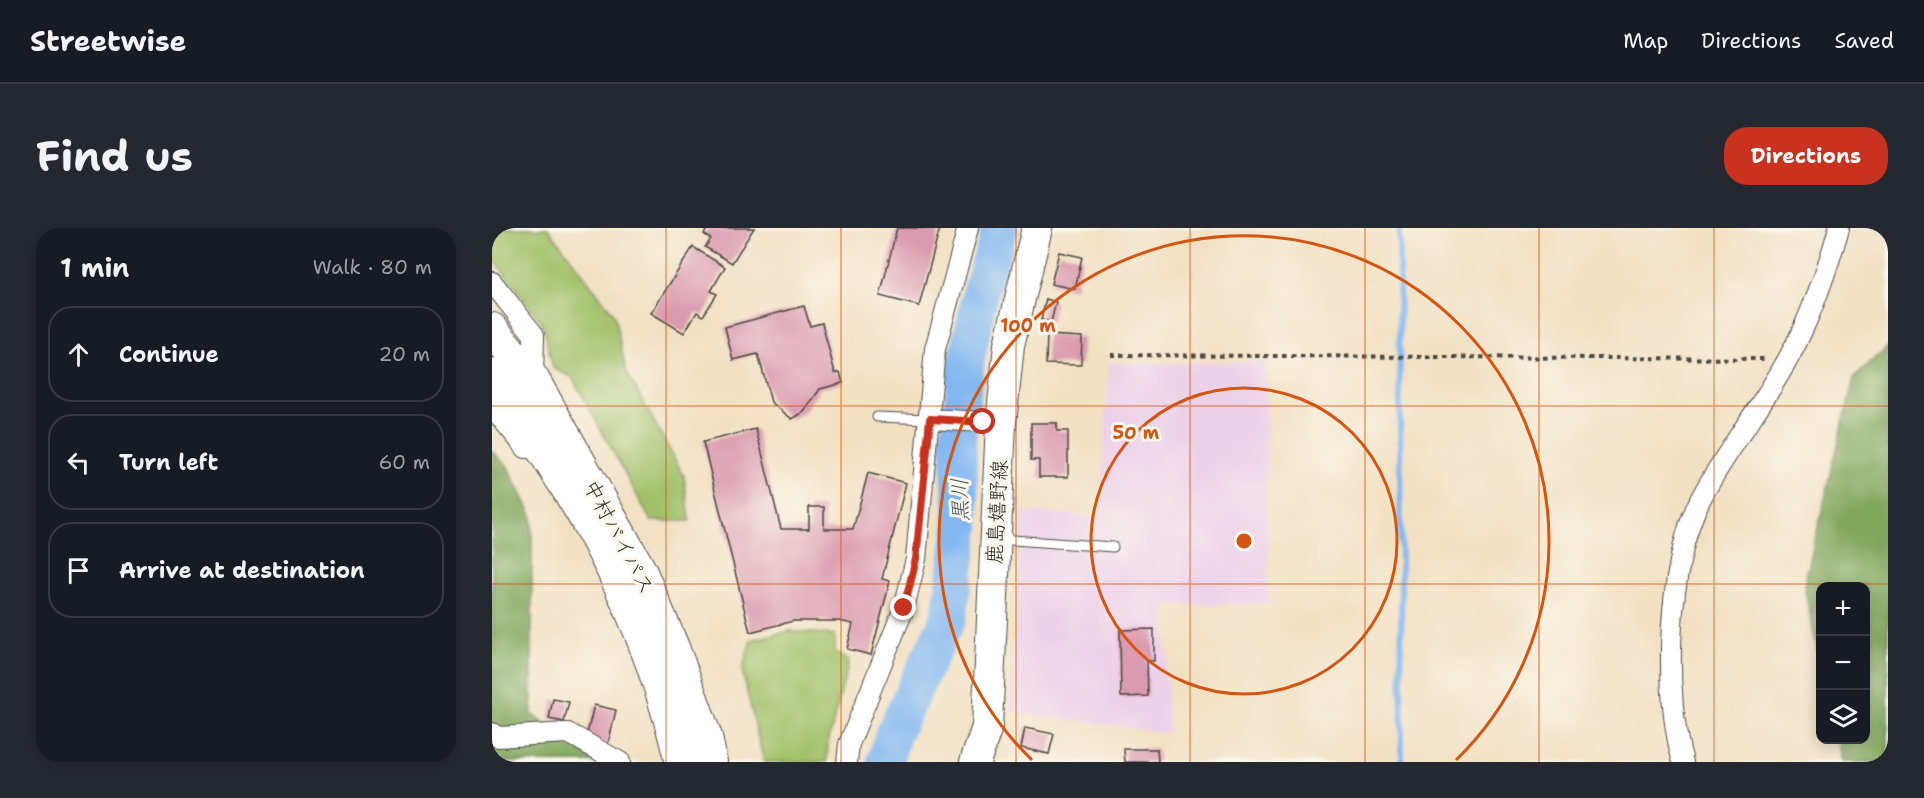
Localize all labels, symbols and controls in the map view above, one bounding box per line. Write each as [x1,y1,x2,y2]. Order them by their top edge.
text: Streetwise [30,22,186,60]
text: Map [1623,27,1668,55]
text: Directions [1701,27,1801,55]
text: Saved [1834,27,1894,55]
button: Directions [1724,127,1888,185]
text: Find us [36,128,193,184]
text: 1 min [60,250,129,285]
text: Walk · 80 m [313,254,432,280]
text: 100 m [1000,314,1056,338]
icon: ahead [62,338,95,371]
text: Continue [119,340,219,369]
text: 20 m [379,341,430,367]
route start [969,408,995,434]
text: 50 m [1113,421,1160,445]
icon: left [62,446,95,479]
text: Turn left [119,448,218,477]
text: 60 m [378,449,430,475]
street label: 鹿島嬉野線 [980,459,1014,565]
street label: 中村バイパス [577,475,661,599]
water label: 黒川 [945,477,975,523]
centre of rings [1234,531,1254,551]
icon: arrive [62,554,95,587]
text: Arrive at destination [119,556,365,585]
map controls [1816,582,1870,744]
button: + [1816,582,1870,636]
route end [890,594,916,620]
button: − [1816,636,1870,690]
button: layers [1816,690,1870,744]

